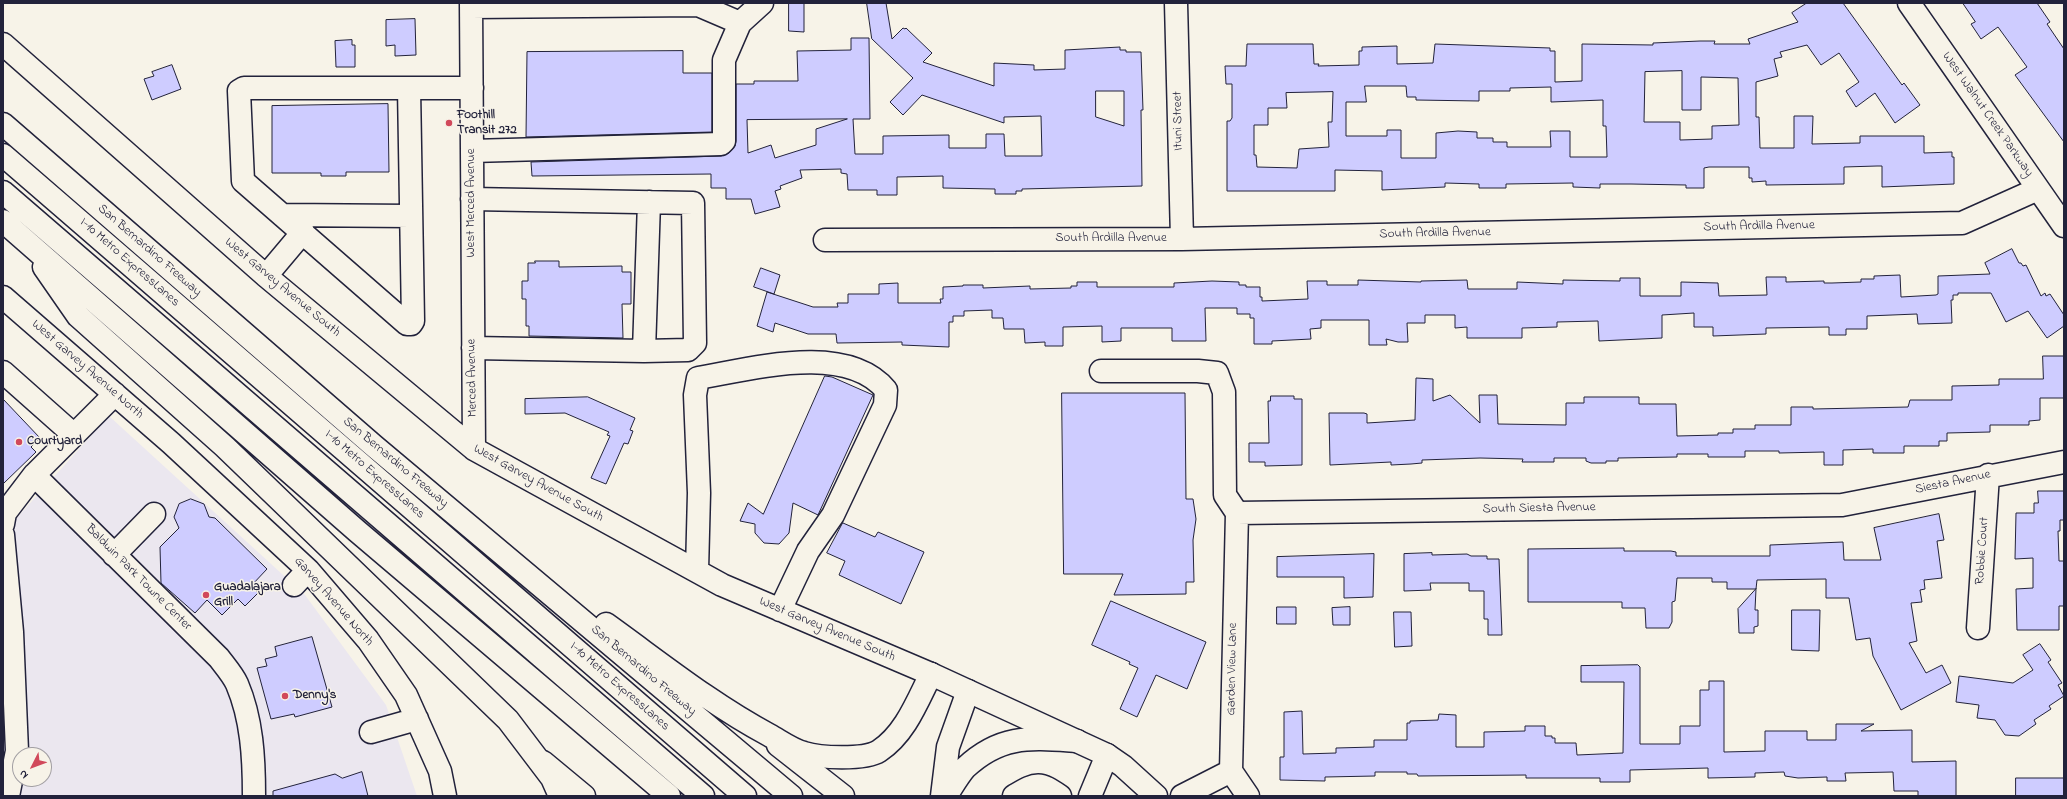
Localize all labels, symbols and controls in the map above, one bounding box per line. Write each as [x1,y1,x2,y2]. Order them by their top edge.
street label: West Walnut Creek Parkway [1938,50,2036,180]
street label: Ituni Street [1171,91,1187,151]
place label: Foothill Transit 272 [457,108,517,139]
marker: Foothill Transit 272 [444,118,454,128]
street label: West Merced Avenue [464,149,480,257]
street label: San Bernardino Freeway [94,201,204,301]
street label: I-10 Metro ExpressLanes [76,215,182,311]
street label: South Ardilla Avenue [1703,218,1815,236]
street label: South Ardilla Avenue [1379,225,1491,243]
street label: South Ardilla Avenue [1055,231,1167,247]
street label: West Garvey Avenue South [221,235,343,341]
street label: West Garvey Avenue North [28,317,146,423]
street label: Merced Avenue [465,338,481,418]
street label: San Bernardino Freeway [339,414,451,512]
street label: I-10 Metro ExpressLanes [321,427,427,523]
place label: Courtyard [27,434,82,450]
marker: Courtyard [14,437,24,447]
street label: West Garvey Avenue South [470,442,606,526]
street label: Siesta Avenue [1914,467,1992,499]
street label: South Siesta Avenue [1482,500,1596,518]
street label: Robbie Court [1973,517,1993,585]
street label: Baldwin Park Towne Center [82,522,194,634]
street label: Garvey Avenue North [290,554,376,650]
place label: Guadalajara Grill [214,580,281,611]
marker: Guadalajara Grill [201,590,211,600]
street label: West Garvey Avenue South [757,594,897,666]
street label: San Bernardino Freeway [587,622,699,720]
street label: Garden View Lane [1224,622,1242,716]
street label: I-10 Metro ExpressLanes [566,639,672,735]
place label: Denny's [293,688,336,704]
marker: Denny's [280,691,290,701]
north arrow [12,747,52,787]
text: N [15,766,32,782]

